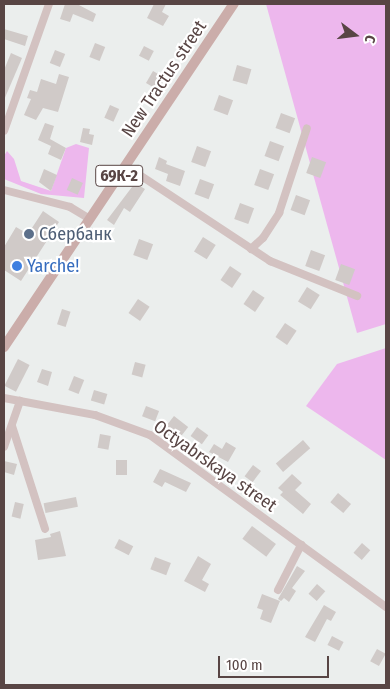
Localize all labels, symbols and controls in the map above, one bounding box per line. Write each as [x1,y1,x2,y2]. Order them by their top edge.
north arrow [330,10,380,60]
street label: New Tractus street [117,17,211,141]
text: С [361,33,379,45]
road number: 69К-2 [94,162,144,190]
place label: Сбербанк [39,223,112,245]
marker: Сбербанк [23,228,35,240]
place label: Yarche! [27,255,79,277]
marker: Yarche! [11,260,23,272]
street label: Octyabrskaya street [149,415,281,517]
scale bar [220,646,331,678]
text: 100 m [226,656,263,674]

